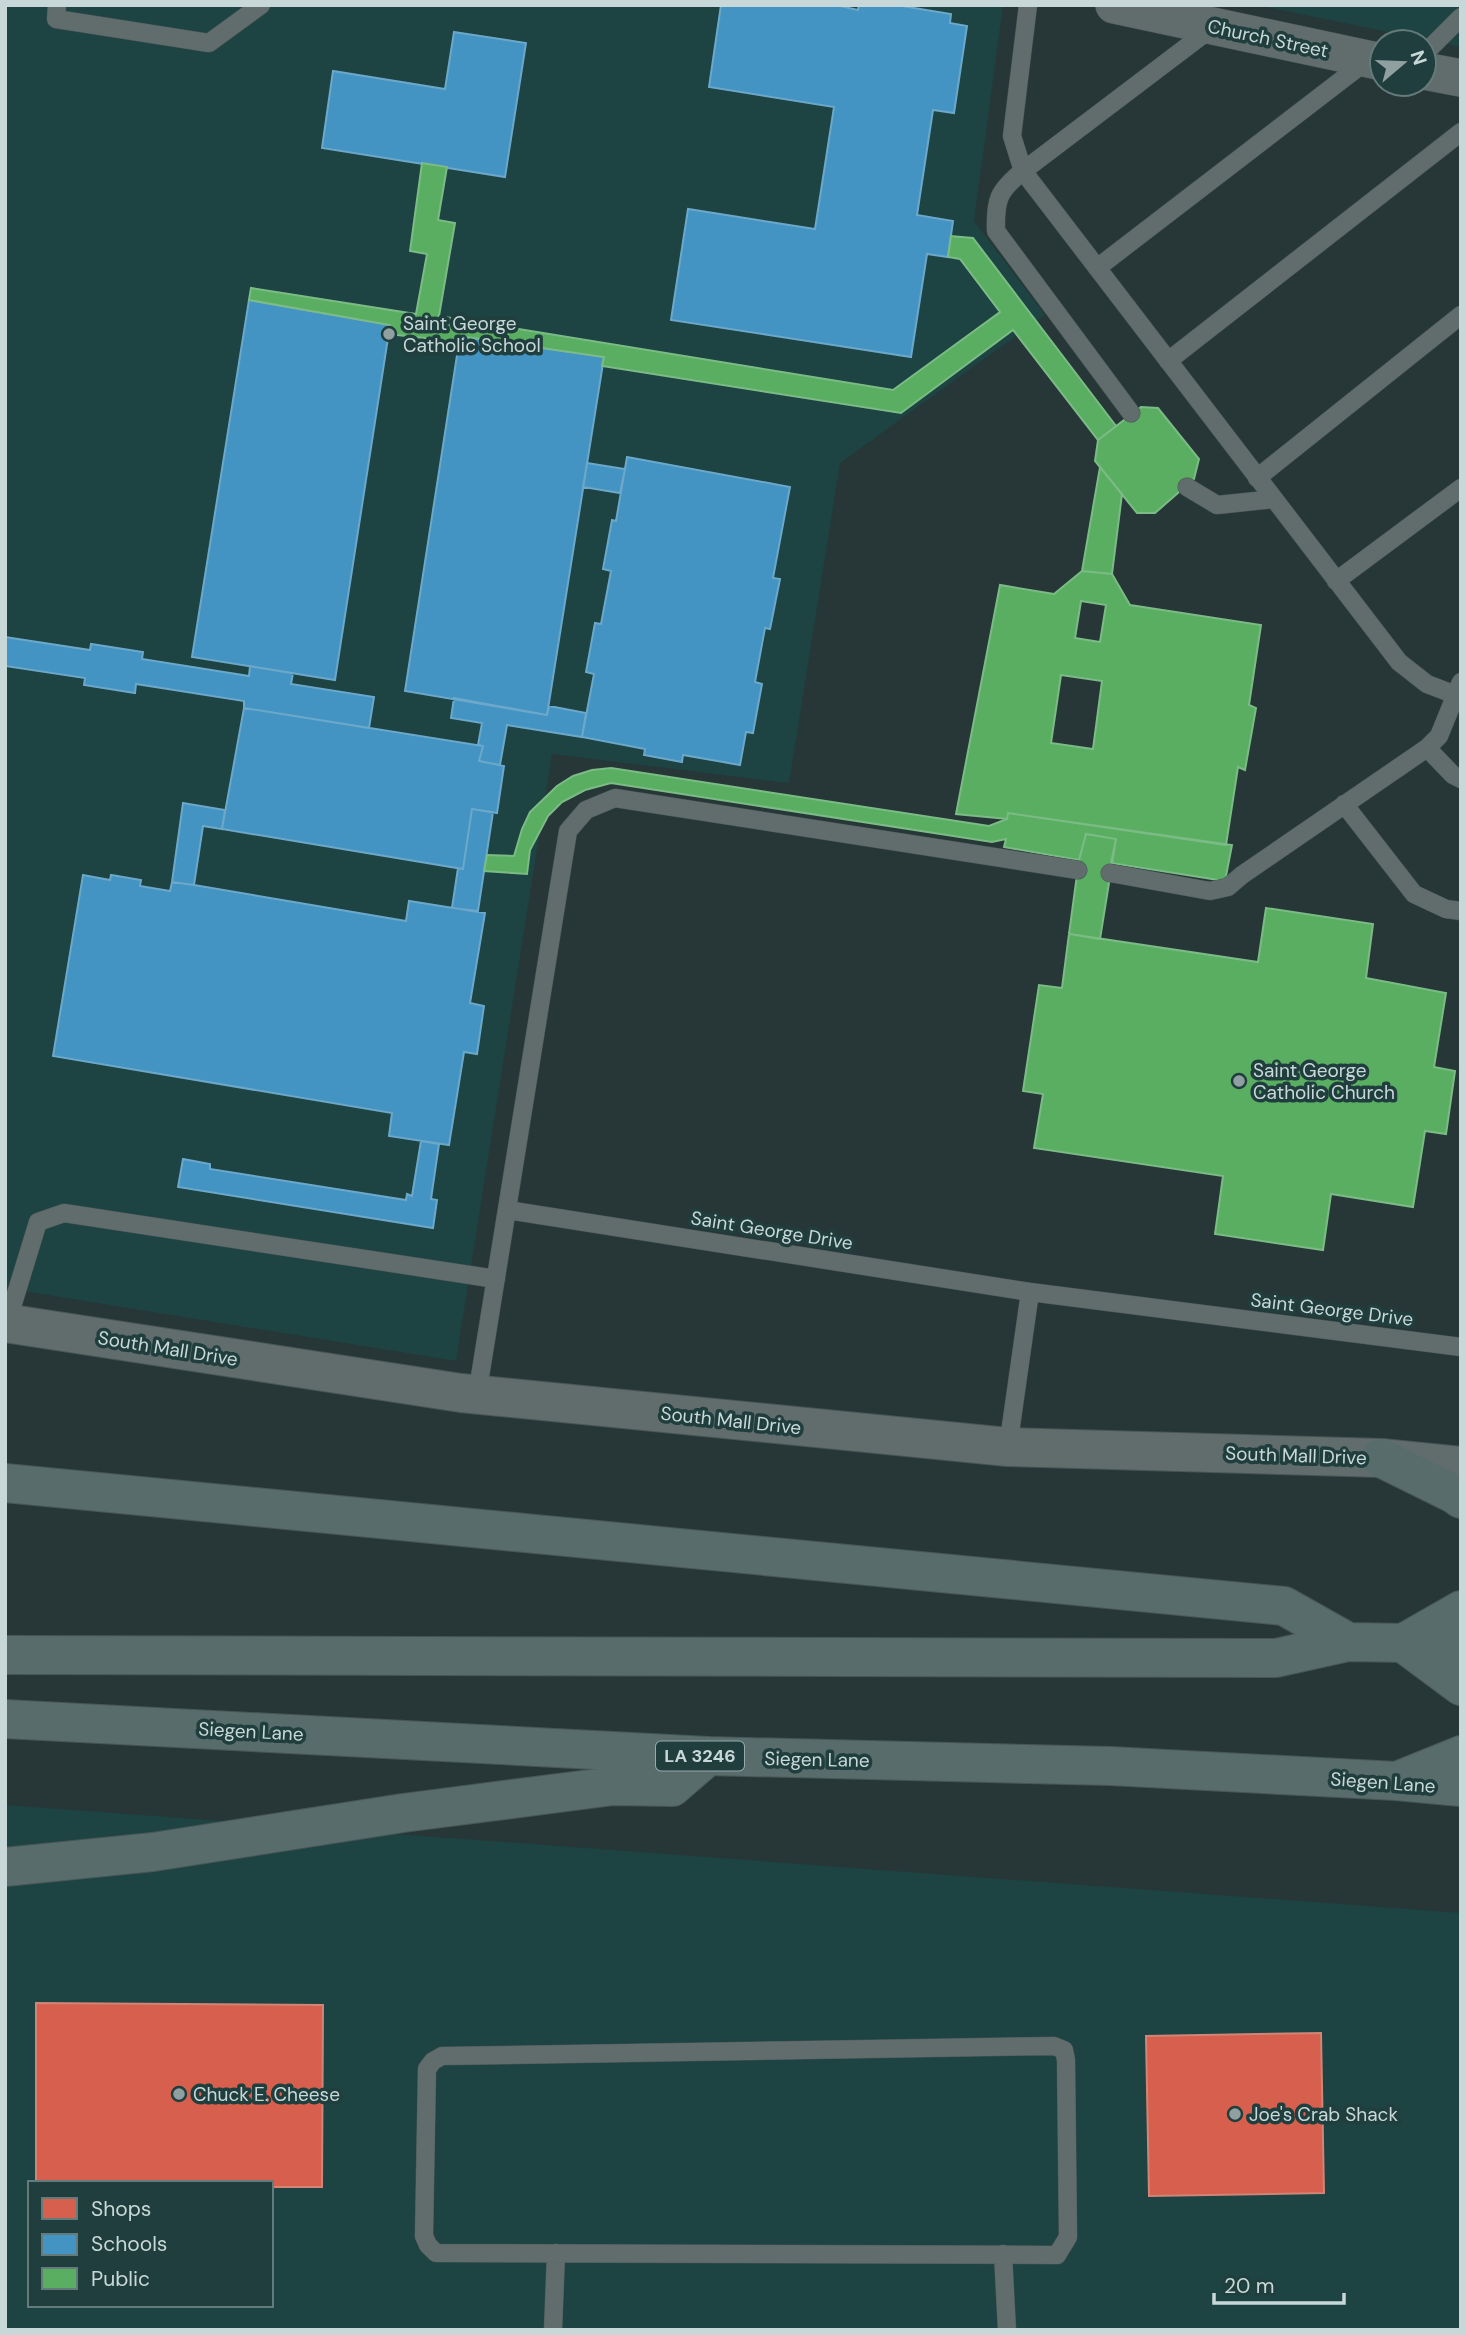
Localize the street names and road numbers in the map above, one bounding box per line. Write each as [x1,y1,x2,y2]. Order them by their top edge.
street label: Church Street [1205,13,1331,63]
street label: Saint George Drive [689,1205,855,1256]
street label: Saint George Drive [1249,1287,1415,1332]
street label: South Mall Drive [96,1325,240,1372]
street label: South Mall Drive [659,1401,803,1440]
street label: South Mall Drive [1225,1441,1367,1470]
street label: Siegen Lane [198,1716,304,1747]
road number: LA 3246 [656,1742,744,1770]
street label: Siegen Lane [764,1746,870,1773]
street label: Siegen Lane [1330,1766,1436,1799]

